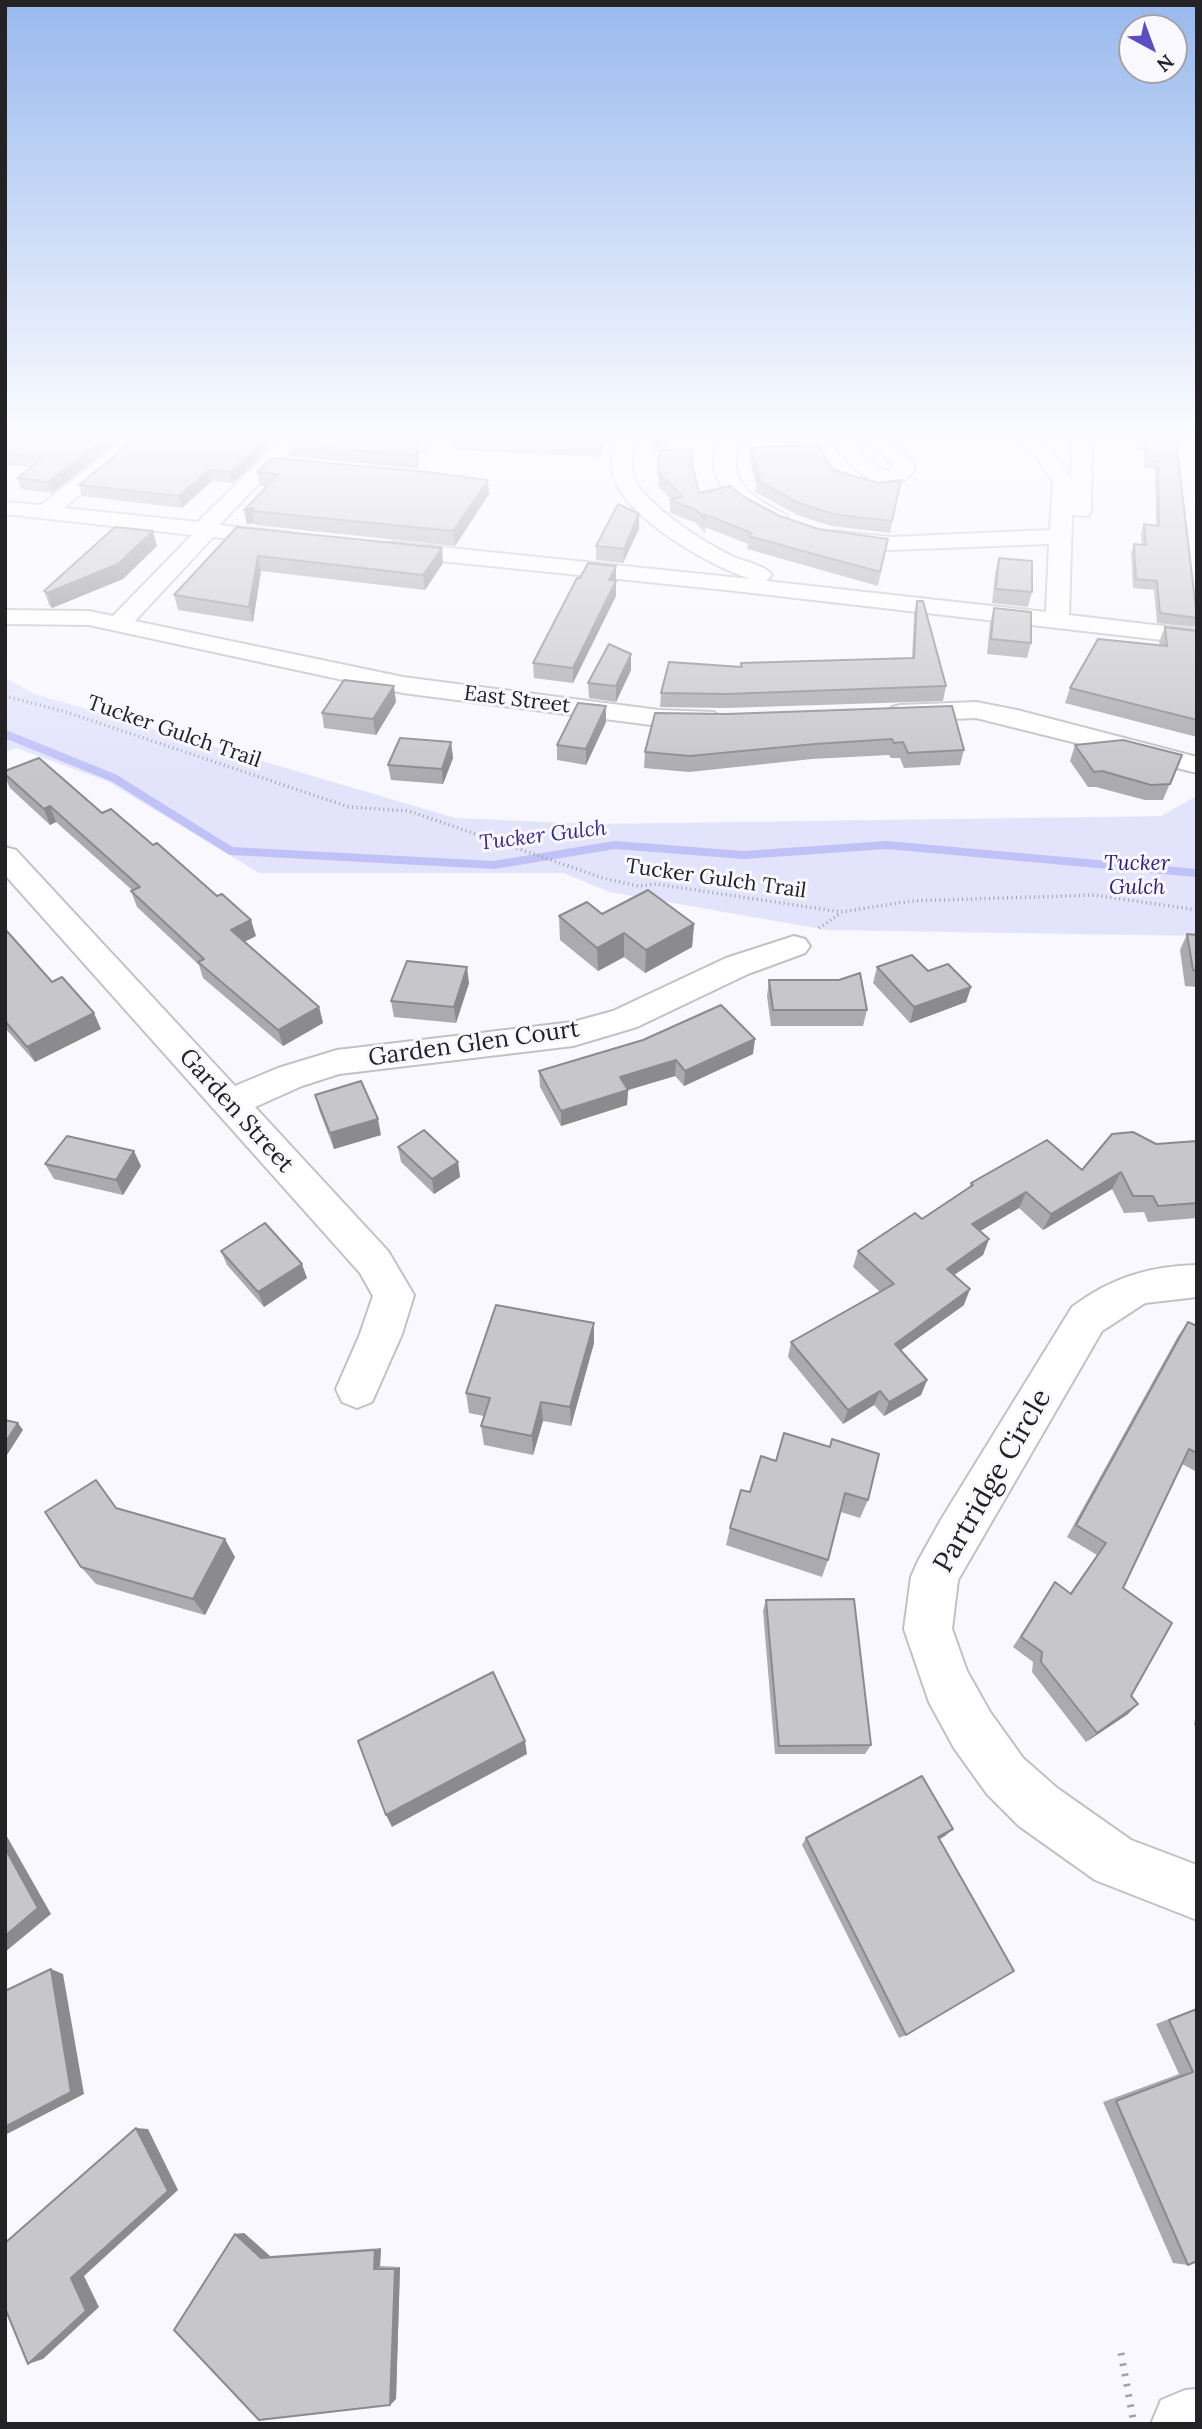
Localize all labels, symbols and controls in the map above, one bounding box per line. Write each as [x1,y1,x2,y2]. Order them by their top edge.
north arrow [1118,14,1188,84]
text: N [1152,49,1179,77]
street label: East Street [462,681,572,719]
street label: Tucker Gulch Trail [84,690,264,774]
water label: Tucker Gulch [478,816,608,856]
park label: Tucker Gulch [1104,851,1170,901]
street label: Tucker Gulch Trail [624,854,808,904]
street label: Garden Glen Court [367,1015,581,1073]
street label: Garden Street [173,1043,299,1179]
street label: Partridge Circle [927,1383,1059,1579]

